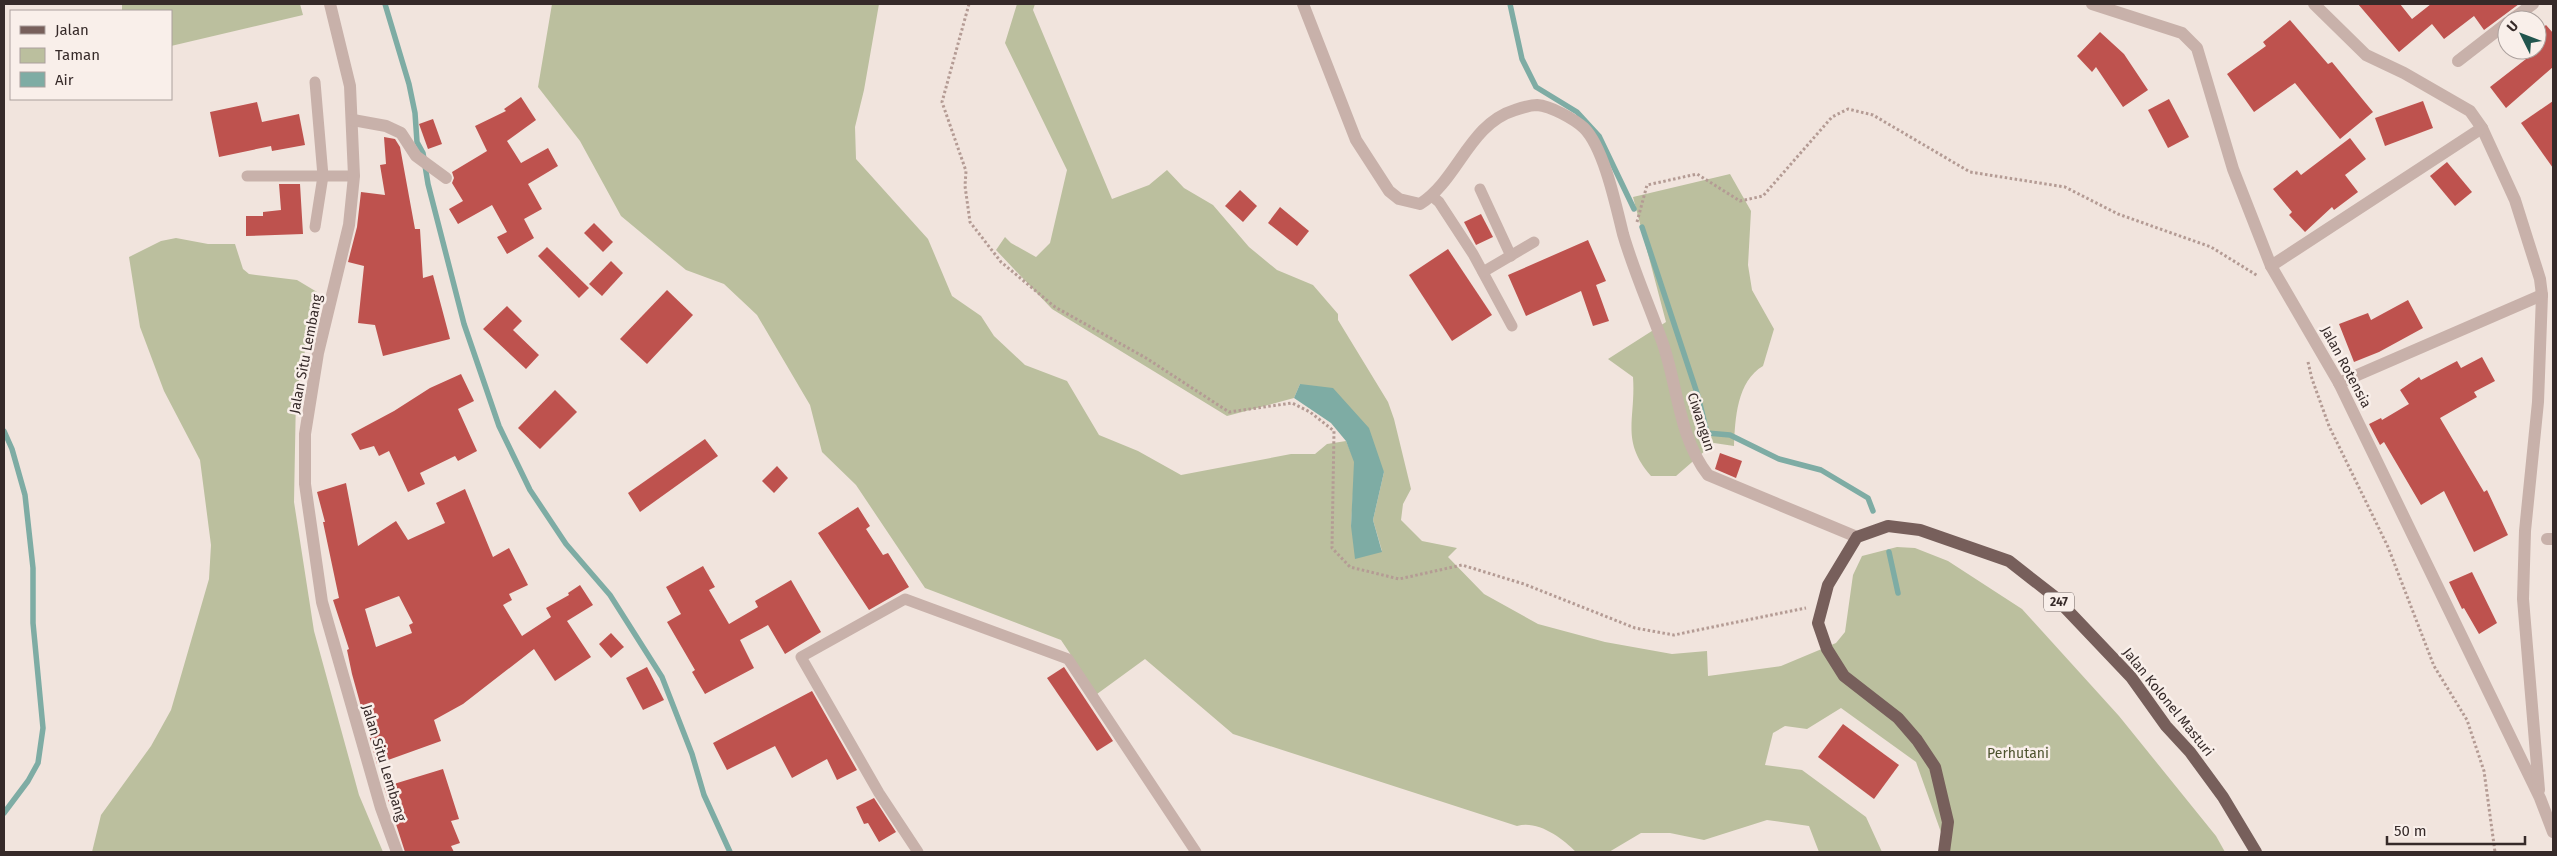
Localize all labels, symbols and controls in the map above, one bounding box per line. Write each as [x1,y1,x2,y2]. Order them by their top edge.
legend [10,10,172,100]
north arrow [2497,10,2547,60]
text: U [2503,18,2522,36]
text: Jalan [55,21,89,39]
text: Taman [55,46,100,64]
text: Air [55,71,74,89]
street label: Jalan Situ Lembang [286,292,326,415]
street label: Jalan Rotensia [2317,323,2375,411]
street label: Ciwangun [1683,390,1719,454]
road number: 247 [2044,592,2074,612]
street label: Jalan Kolonel Masturi [2119,644,2217,760]
street label: Jalan Situ Lembang [358,703,410,824]
park label: Perhutani [1987,745,2049,762]
scale bar [2387,814,2524,846]
text: 50 m [2394,822,2427,840]

